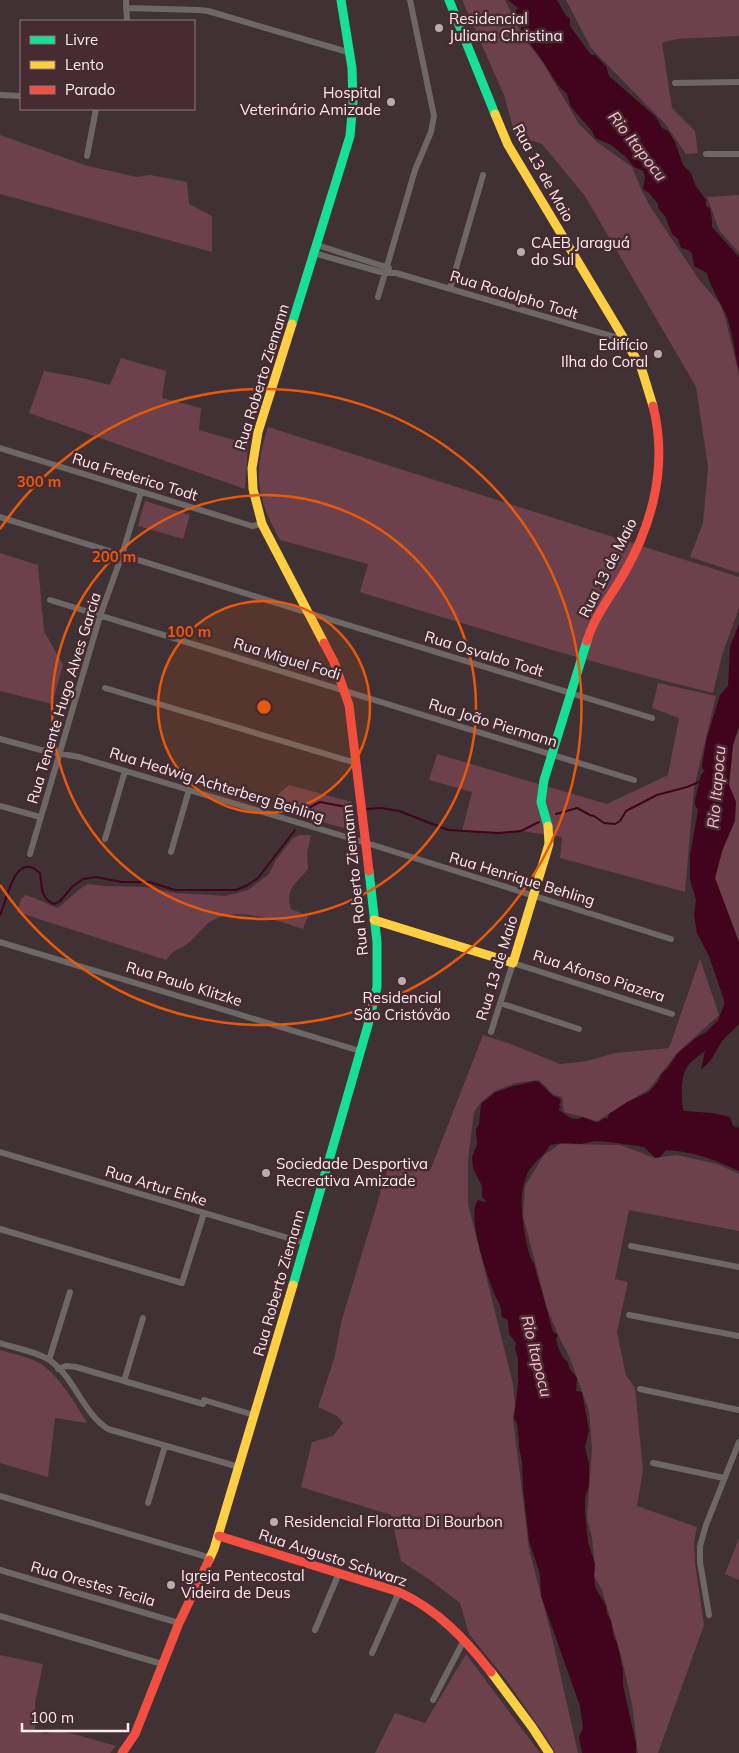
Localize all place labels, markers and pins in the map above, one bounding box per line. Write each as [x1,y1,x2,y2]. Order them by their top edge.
place label: Residencial Juliana Christina [449,9,562,45]
marker: Residencial Juliana Christina [433,22,445,34]
place label: Hospital Veterinário Amizade [240,83,381,119]
marker: Hospital Veterinário Amizade [385,96,397,108]
place label: CAEB Jaraguá do Sul [531,233,630,269]
marker: CAEB Jaraguá do Sul [515,246,527,258]
place label: Edifício Ilha do Coral [561,335,648,371]
marker: Edifício Ilha do Coral [652,348,664,360]
centre of rings [255,698,273,716]
marker: Residencial São Cristóvão [396,975,408,987]
place label: Residencial São Cristóvão [354,988,450,1024]
place label: Sociedade Desportiva Recreativa Amizade [276,1154,428,1190]
marker: Sociedade Desportiva Recreativa Amizade [260,1167,272,1179]
place label: Residencial Floratta Di Bourbon [284,1512,503,1531]
marker: Residencial Floratta Di Bourbon [268,1516,280,1528]
place label: Igreja Pentecostal Videira de Deus [181,1566,305,1602]
marker: Igreja Pentecostal Videira de Deus [165,1579,177,1591]

